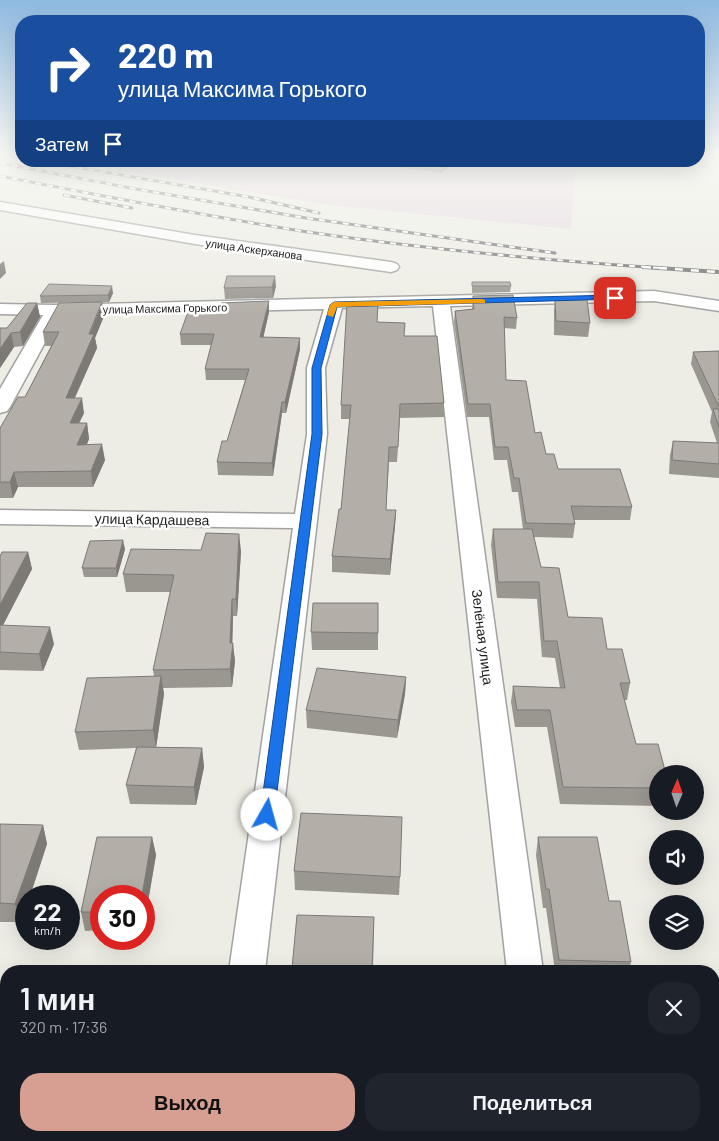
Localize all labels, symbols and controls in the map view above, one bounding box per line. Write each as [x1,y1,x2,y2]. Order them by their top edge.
text: 220 m [118,33,213,75]
icon: right [35,35,100,100]
text: улица Максима Горького [118,75,367,101]
icon: arrive [99,130,127,158]
text: Затем [35,132,89,155]
street label: улица Аскерханова [205,236,304,262]
pin [594,277,636,319]
icon: arrive [601,284,629,312]
street label: улица Максима Горького [103,300,227,316]
street label: улица Кардашева [94,510,210,529]
street label: Зелёная улица [469,588,497,686]
north arrow [649,765,704,820]
map controls [649,765,704,950]
position arrow [240,788,292,840]
button: sound [649,830,704,885]
speed limit sign: 30 [90,885,155,950]
button: layers [649,895,704,950]
text: 22 [33,896,62,926]
text: km/h [34,923,61,937]
text: 1 мин [20,980,95,1016]
button: close [648,982,700,1034]
text: 320 m · 17:36 [20,1017,107,1036]
button: Выход [20,1073,355,1131]
button: Поделиться [365,1073,700,1131]

